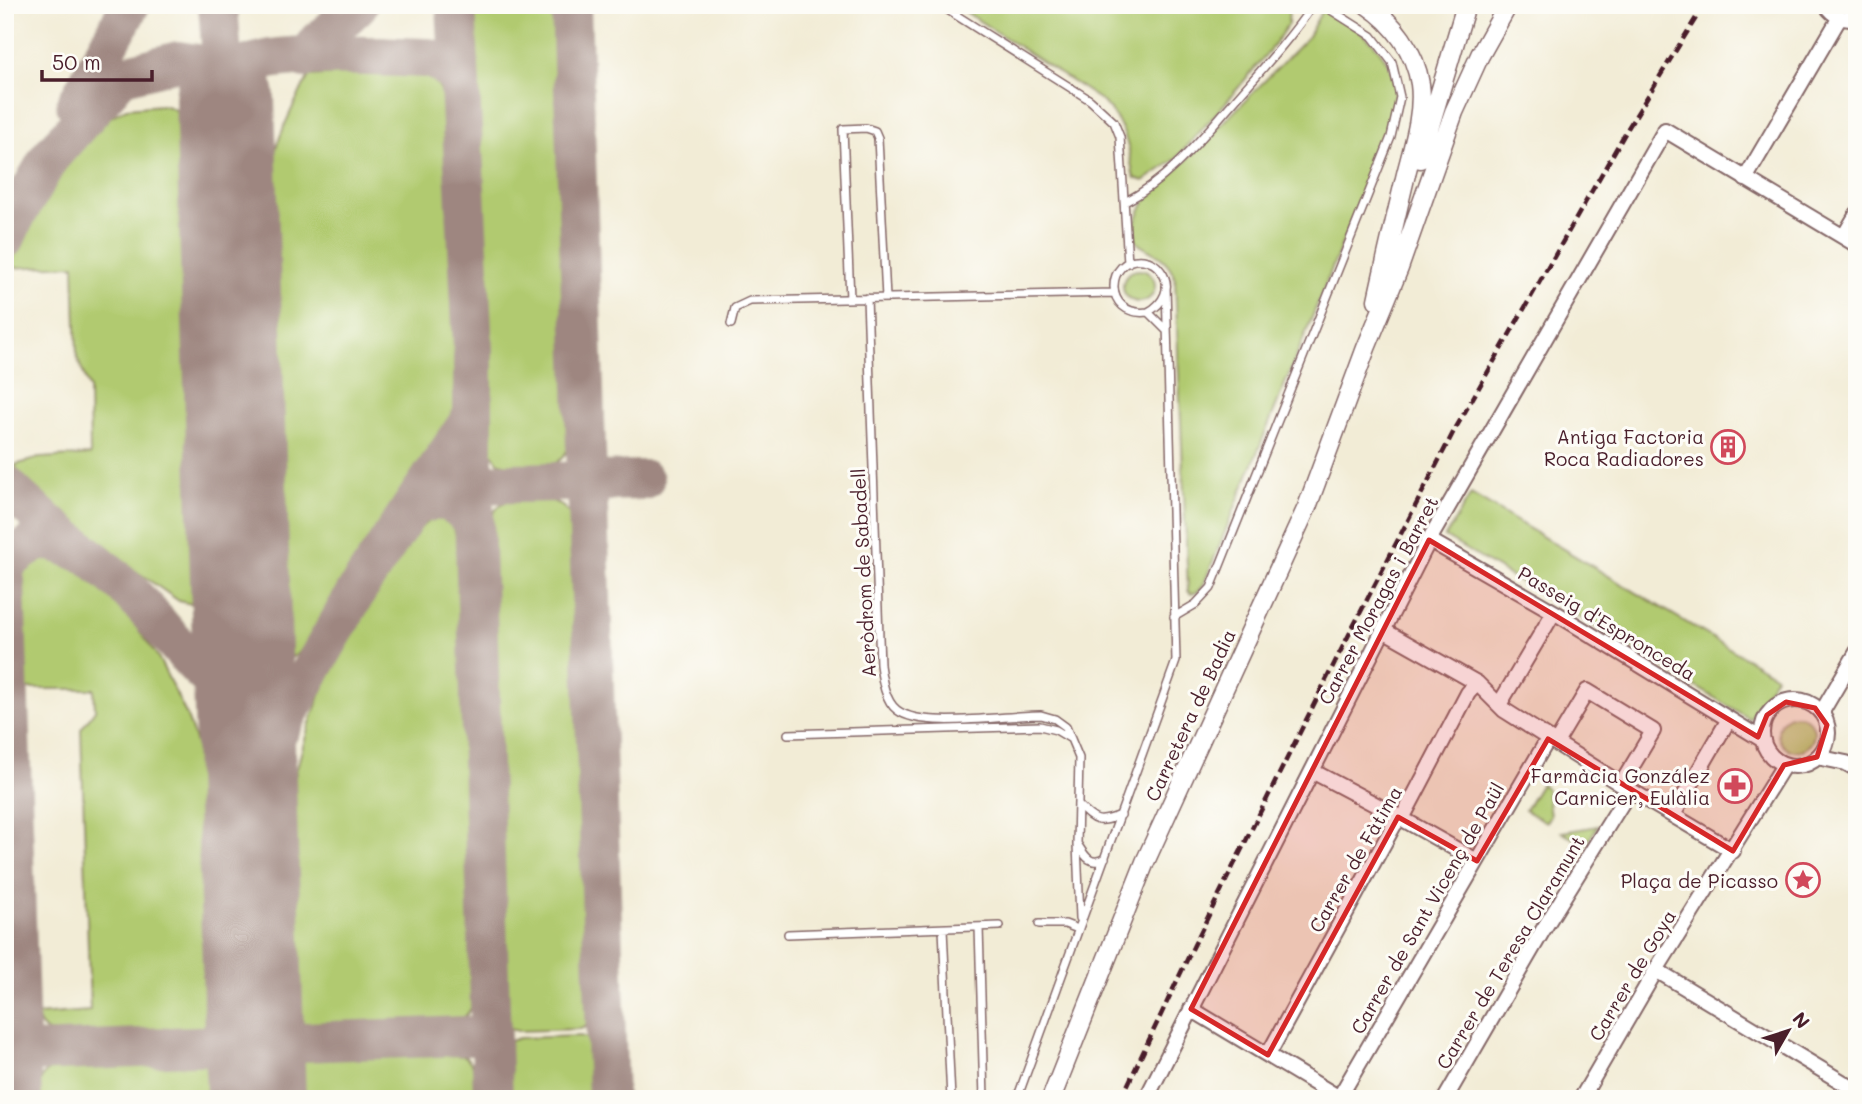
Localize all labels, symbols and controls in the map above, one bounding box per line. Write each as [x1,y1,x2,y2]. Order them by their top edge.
scale bar [42,38,152,82]
text: 50 m [52,48,101,75]
place label: Antiga Factoria Roca Radiadores [1544,424,1704,471]
building icon: Antiga Factoria Roca Radiadores [1709,428,1747,466]
street label: Aeròdrom de Sabadell [845,468,881,678]
street label: Carrer Moragas i Barret [1312,491,1444,709]
street label: Passeig d'Espronceda [1514,560,1700,686]
street label: Carretera de Badia [1139,625,1241,805]
place label: Farmàcia González Carnicer, Eulàlia [1531,763,1710,810]
pharmacy icon: Farmàcia González Carnicer, Eulàlia [1716,767,1754,805]
street label: Carrer de Sant Vicenç de Paül [1345,778,1509,1038]
street label: Carrer de Fàtima [1303,781,1407,937]
street label: Carrer de Teresa Claramunt [1430,830,1590,1074]
place icon: Plaça de Picasso [1784,861,1822,899]
place label: Plaça de Picasso [1621,868,1778,893]
street label: Carrer de Goya [1583,905,1681,1045]
north arrow [1754,996,1824,1066]
text: N [1787,1007,1816,1033]

